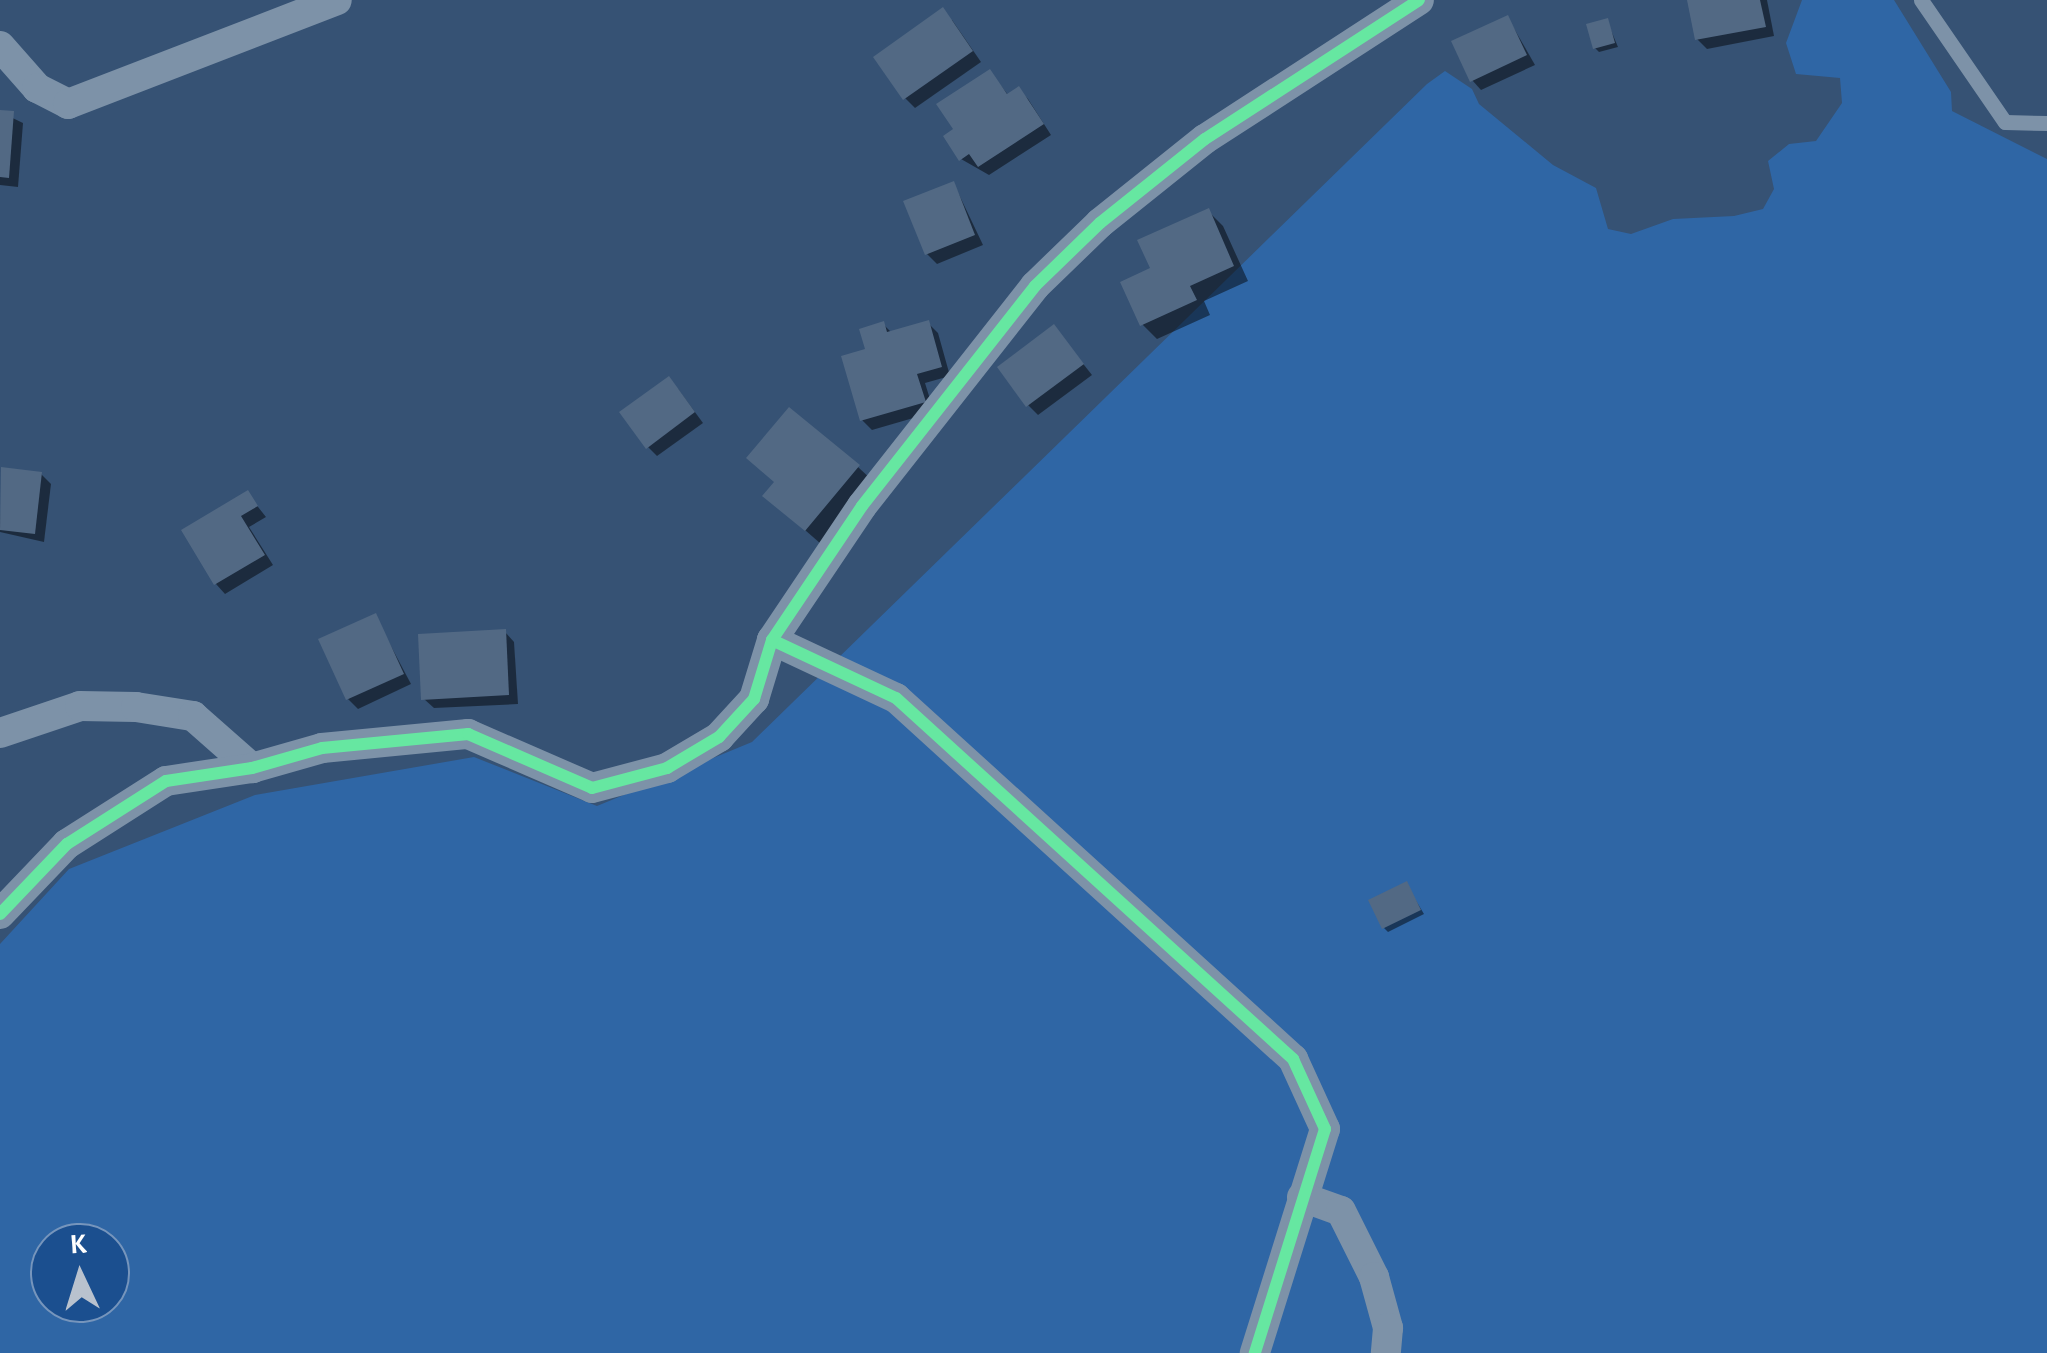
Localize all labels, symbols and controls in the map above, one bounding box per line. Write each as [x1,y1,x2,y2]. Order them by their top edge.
north arrow [30,1223,130,1323]
text: K [69,1231,87,1260]

